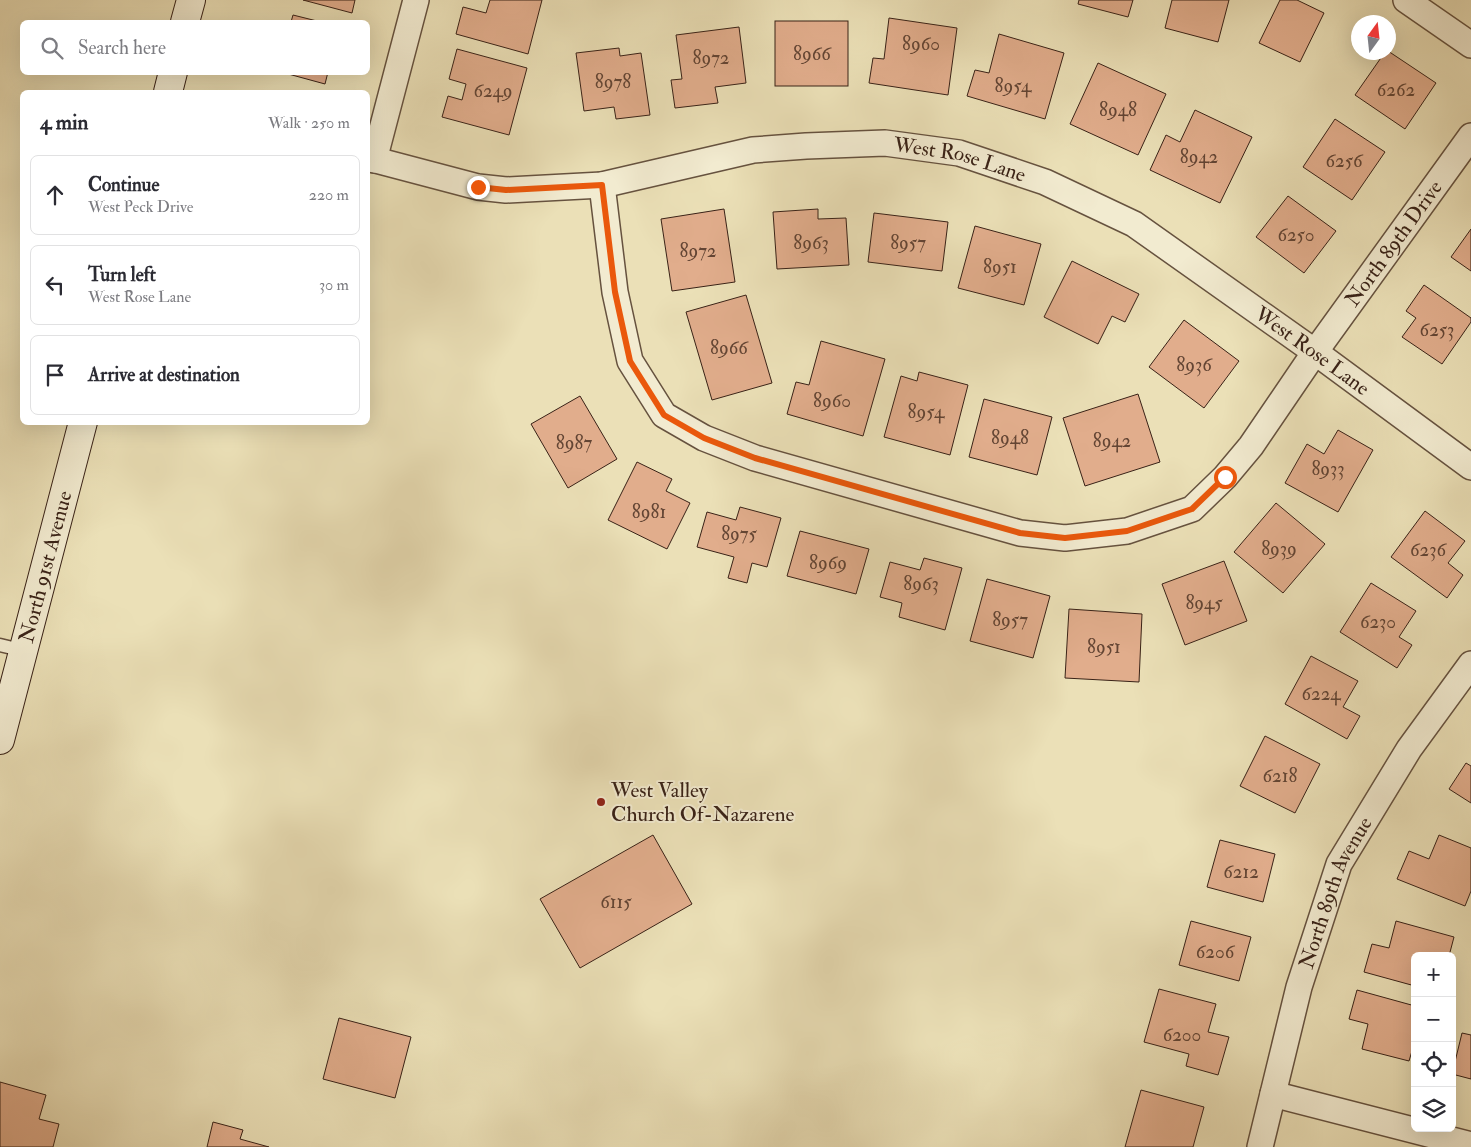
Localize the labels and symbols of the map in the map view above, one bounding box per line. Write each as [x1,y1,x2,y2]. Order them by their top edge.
north arrow [1351,15,1396,60]
house number: 8960 [902,32,940,56]
house number: 8966 [793,42,832,66]
house number: 8972 [693,46,730,70]
house number: 8978 [595,70,631,94]
house number: 8954 [995,74,1032,98]
house number: 6262 [1377,78,1415,102]
house number: 6249 [473,79,513,103]
house number: 8948 [1099,98,1137,122]
street label: West Rose Lane [891,131,1030,189]
house number: 8942 [1180,145,1218,169]
house number: 6256 [1325,149,1364,173]
street label: North 89th Drive [1339,175,1449,312]
route end [467,176,490,199]
house number: 6250 [1277,223,1315,247]
house number: 8963 [793,231,829,255]
house number: 8957 [890,231,926,255]
house number: 8972 [680,239,717,263]
house number: 8951 [983,255,1017,279]
street label: West Rose Lane [1248,300,1375,402]
house number: 6253 [1420,318,1454,342]
house number: 8966 [710,336,749,360]
house number: 8936 [1176,353,1213,377]
house number: 8960 [813,389,851,413]
house number: 8954 [908,400,945,424]
house number: 8948 [991,426,1029,450]
house number: 8942 [1093,429,1131,453]
house number: 8987 [556,431,592,455]
house number: 8933 [1311,457,1345,481]
route start [1214,466,1237,489]
street label: North 91st Avenue [13,488,79,646]
house number: 8981 [632,500,666,524]
house number: 8975 [721,522,758,546]
house number: 8939 [1261,537,1297,561]
house number: 6236 [1410,538,1447,562]
house number: 8969 [809,551,847,575]
house number: 8963 [903,572,939,596]
house number: 8945 [1185,591,1223,615]
house number: 8957 [992,608,1028,632]
house number: 6230 [1360,610,1396,634]
house number: 8951 [1087,635,1121,659]
house number: 6224 [1301,682,1341,706]
house number: 6218 [1263,764,1298,788]
place label: West Valley Church Of-Nazarene [610,777,795,828]
marker: West Valley Church Of-Nazarene [595,796,607,808]
street label: North 89th Avenue [1293,812,1379,972]
house number: 6212 [1223,860,1259,884]
house number: 6115 [600,890,632,914]
house number: 6206 [1196,940,1236,964]
house number: 6200 [1163,1023,1201,1047]

